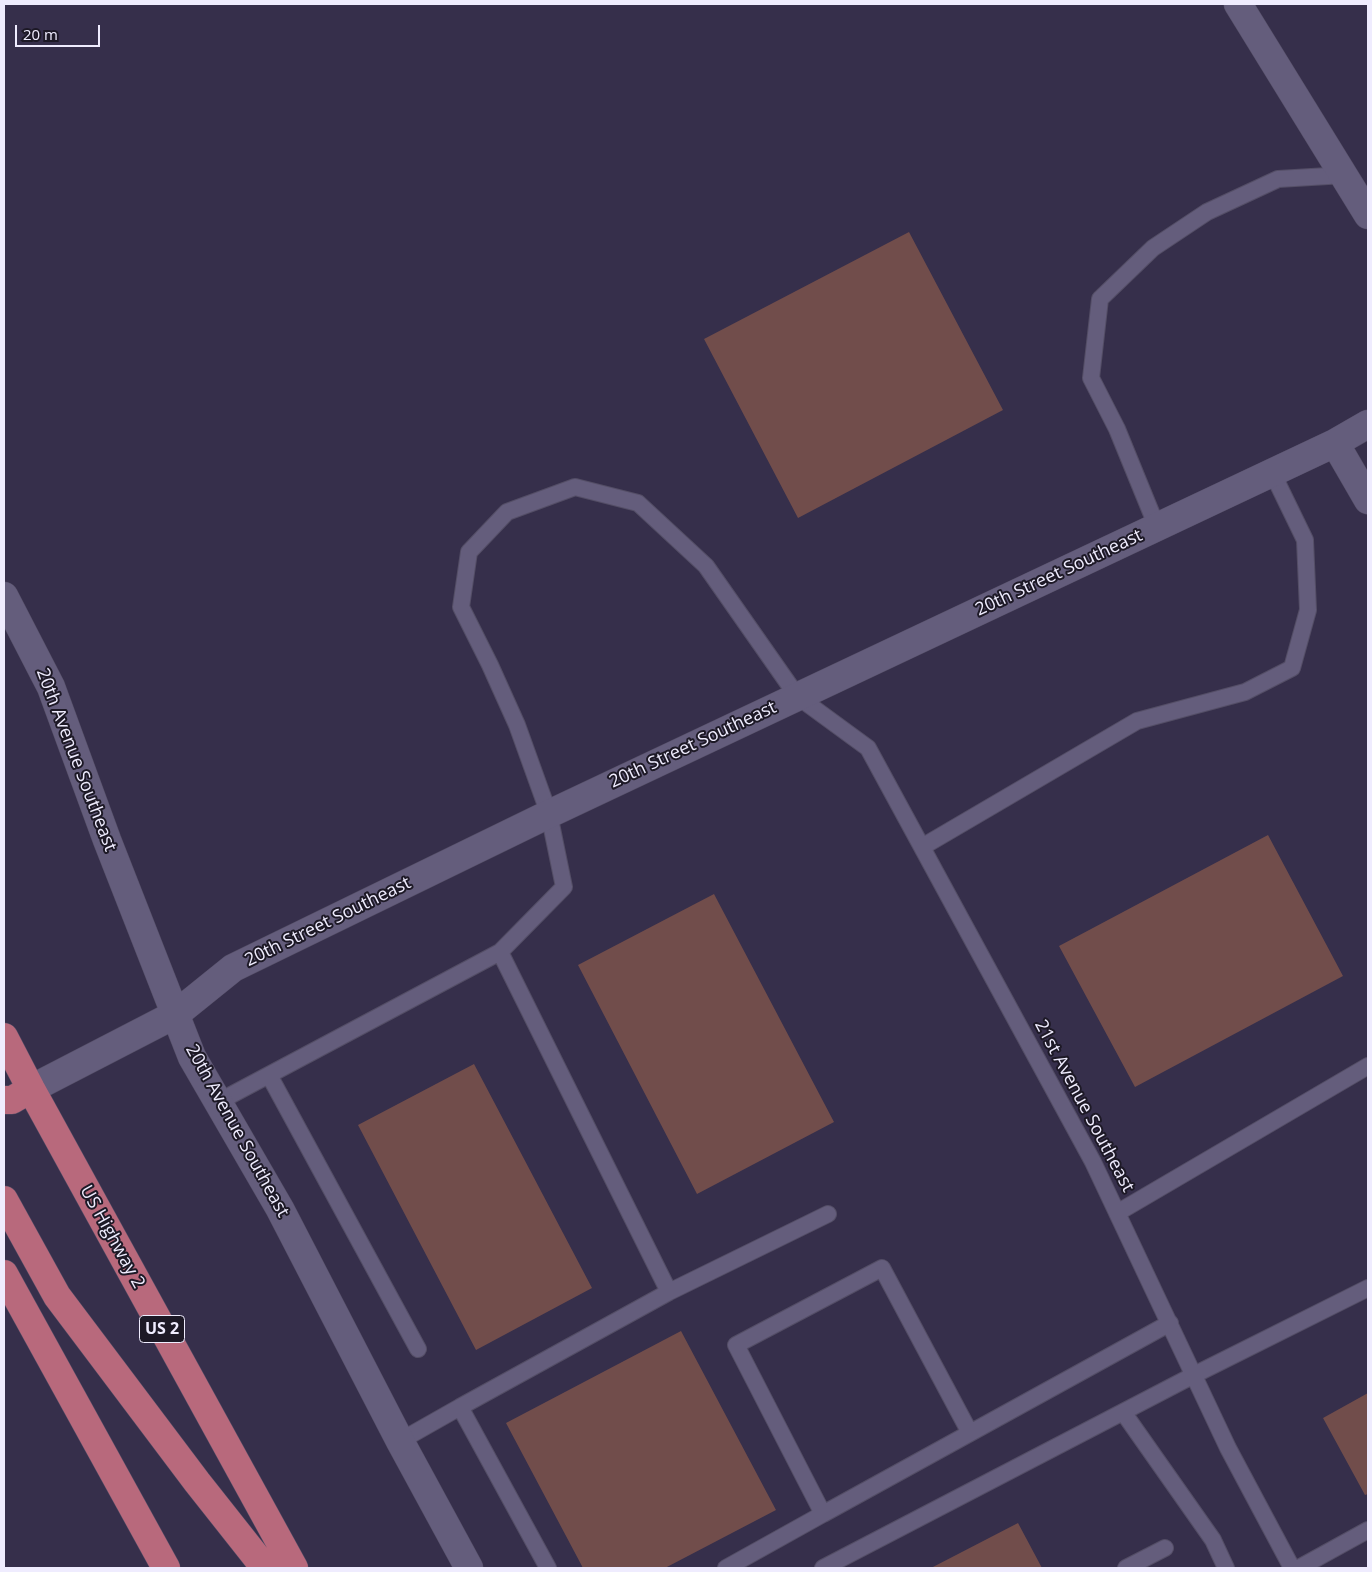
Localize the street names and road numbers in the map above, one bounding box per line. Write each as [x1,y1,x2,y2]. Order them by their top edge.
street label: 20th Street Southeast [972,525,1146,621]
street label: 20th Avenue Southeast [31,665,121,855]
street label: 20th Street Southeast [606,697,780,793]
street label: 20th Street Southeast [241,872,415,972]
street label: 21st Avenue Southeast [1029,1016,1139,1196]
street label: 20th Avenue Southeast [180,1041,294,1221]
street label: US Highway 2 [75,1182,149,1292]
road number: US 2 [140,1316,184,1342]

